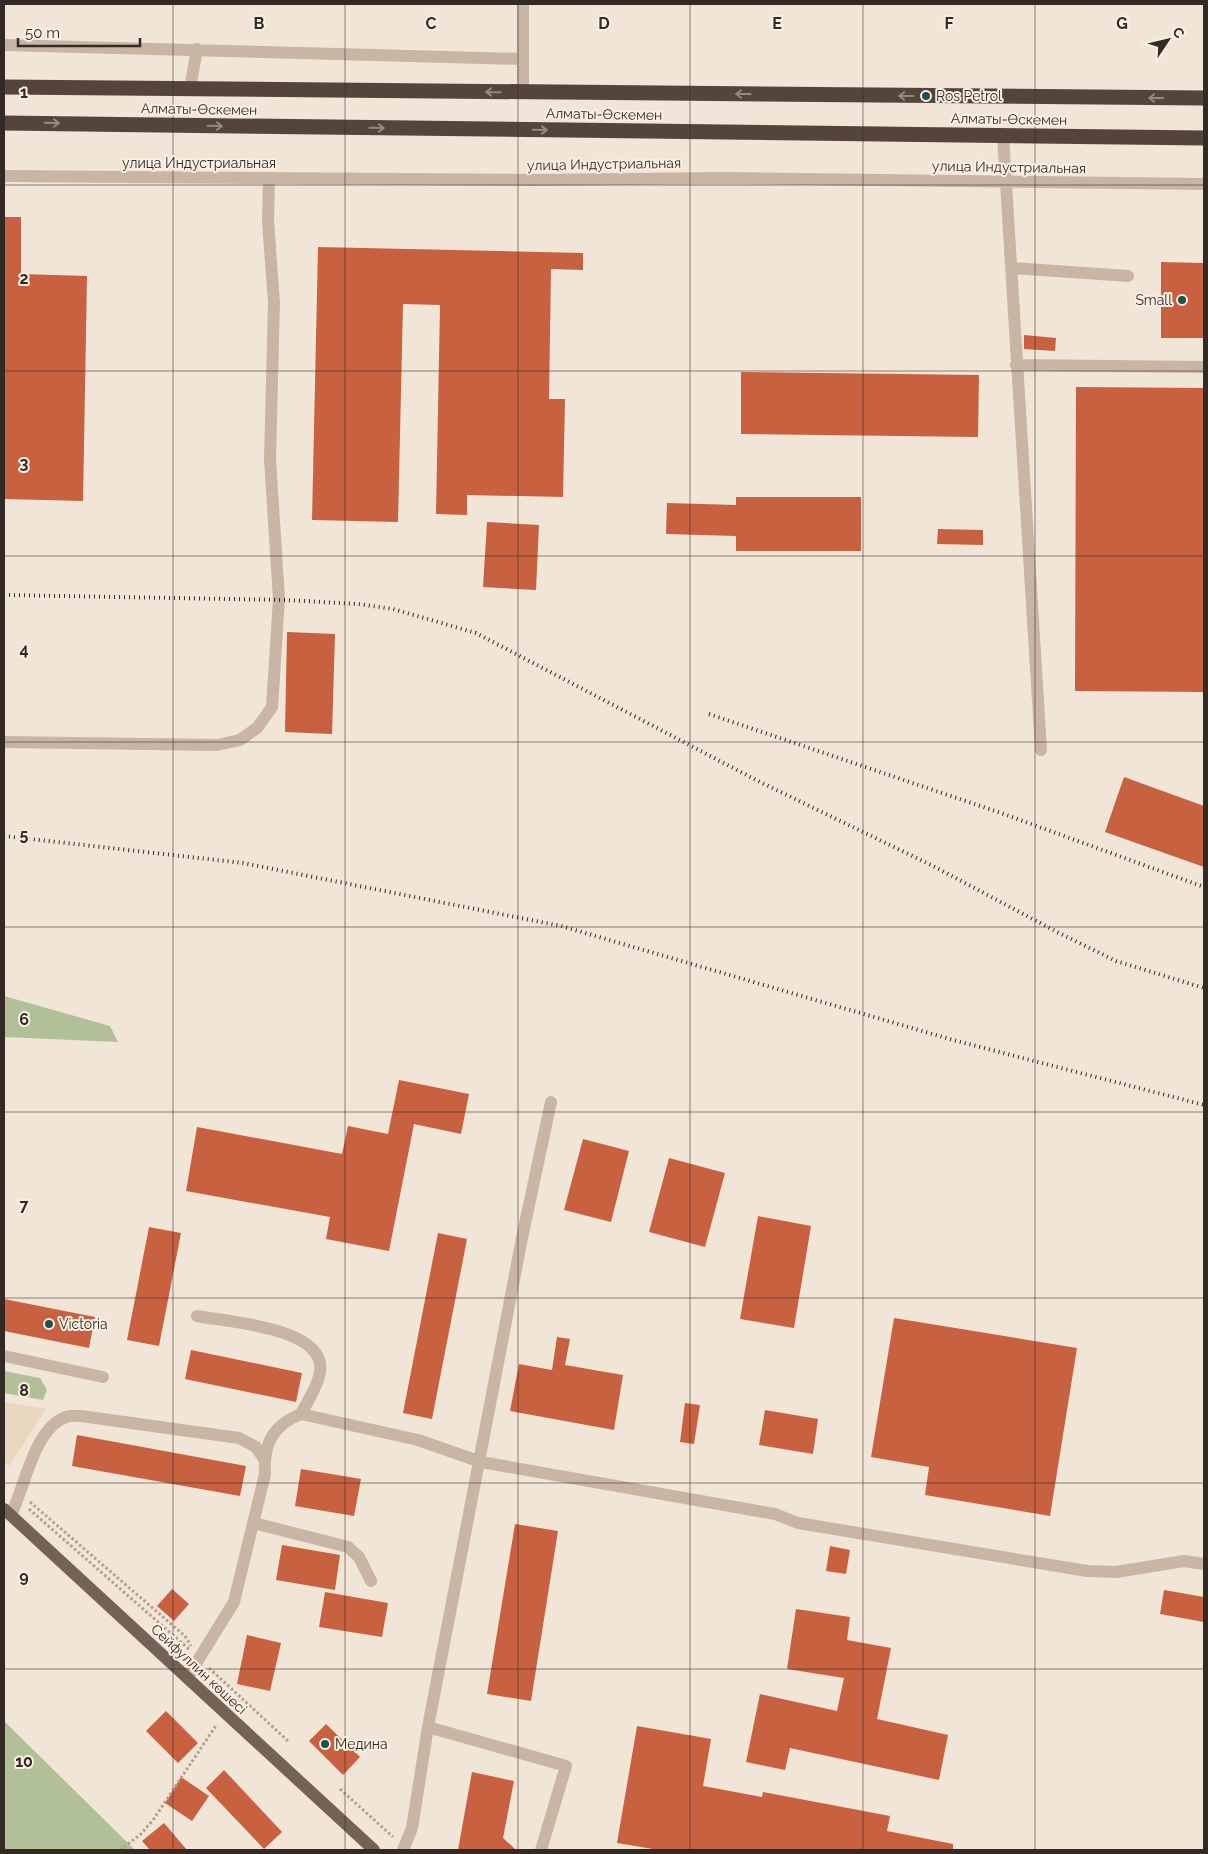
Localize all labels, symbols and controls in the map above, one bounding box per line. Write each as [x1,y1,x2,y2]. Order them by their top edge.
text: B [254,14,265,33]
text: C [426,14,437,33]
text: D [598,14,610,33]
text: E [772,14,782,33]
text: F [944,14,954,33]
text: G [1116,14,1128,33]
scale bar [18,15,140,47]
north arrow [1143,15,1193,65]
text: 50 m [25,24,60,42]
text: С [1169,24,1188,41]
text: 1 [20,83,28,102]
one-way arrow [485,87,502,97]
place label: Ros Petrol [936,88,1002,104]
one-way arrow [735,89,752,99]
marker: Ros Petrol [920,90,932,102]
one-way arrow [898,91,914,101]
one-way arrow [1148,93,1164,103]
street label: Алматы-Өскемен [141,100,257,118]
street label: Алматы-Өскемен [546,105,662,123]
street label: Алматы-Өскемен [951,110,1067,128]
one-way arrow [44,119,60,128]
one-way arrow [207,121,223,130]
one-way arrow [369,123,385,132]
one-way arrow [532,125,548,135]
street label: улица Индустриальная [122,155,276,171]
street label: улица Индустриальная [527,155,681,173]
street label: улица Индустриальная [932,158,1086,176]
text: 2 [19,269,29,288]
place label: Small [1135,292,1172,308]
marker: Small [1176,294,1188,306]
text: 3 [20,454,29,473]
text: 4 [19,640,29,659]
text: 5 [20,825,29,844]
text: 6 [19,1010,29,1029]
text: 7 [20,1196,29,1215]
place label: Victoria [59,1316,108,1332]
marker: Victoria [43,1318,55,1330]
text: 8 [19,1381,29,1400]
text: 9 [19,1567,29,1586]
street label: Сейфуллин көшесі [148,1621,250,1717]
place label: Медина [335,1736,388,1752]
marker: Медина [319,1738,331,1750]
text: 10 [15,1752,33,1771]

